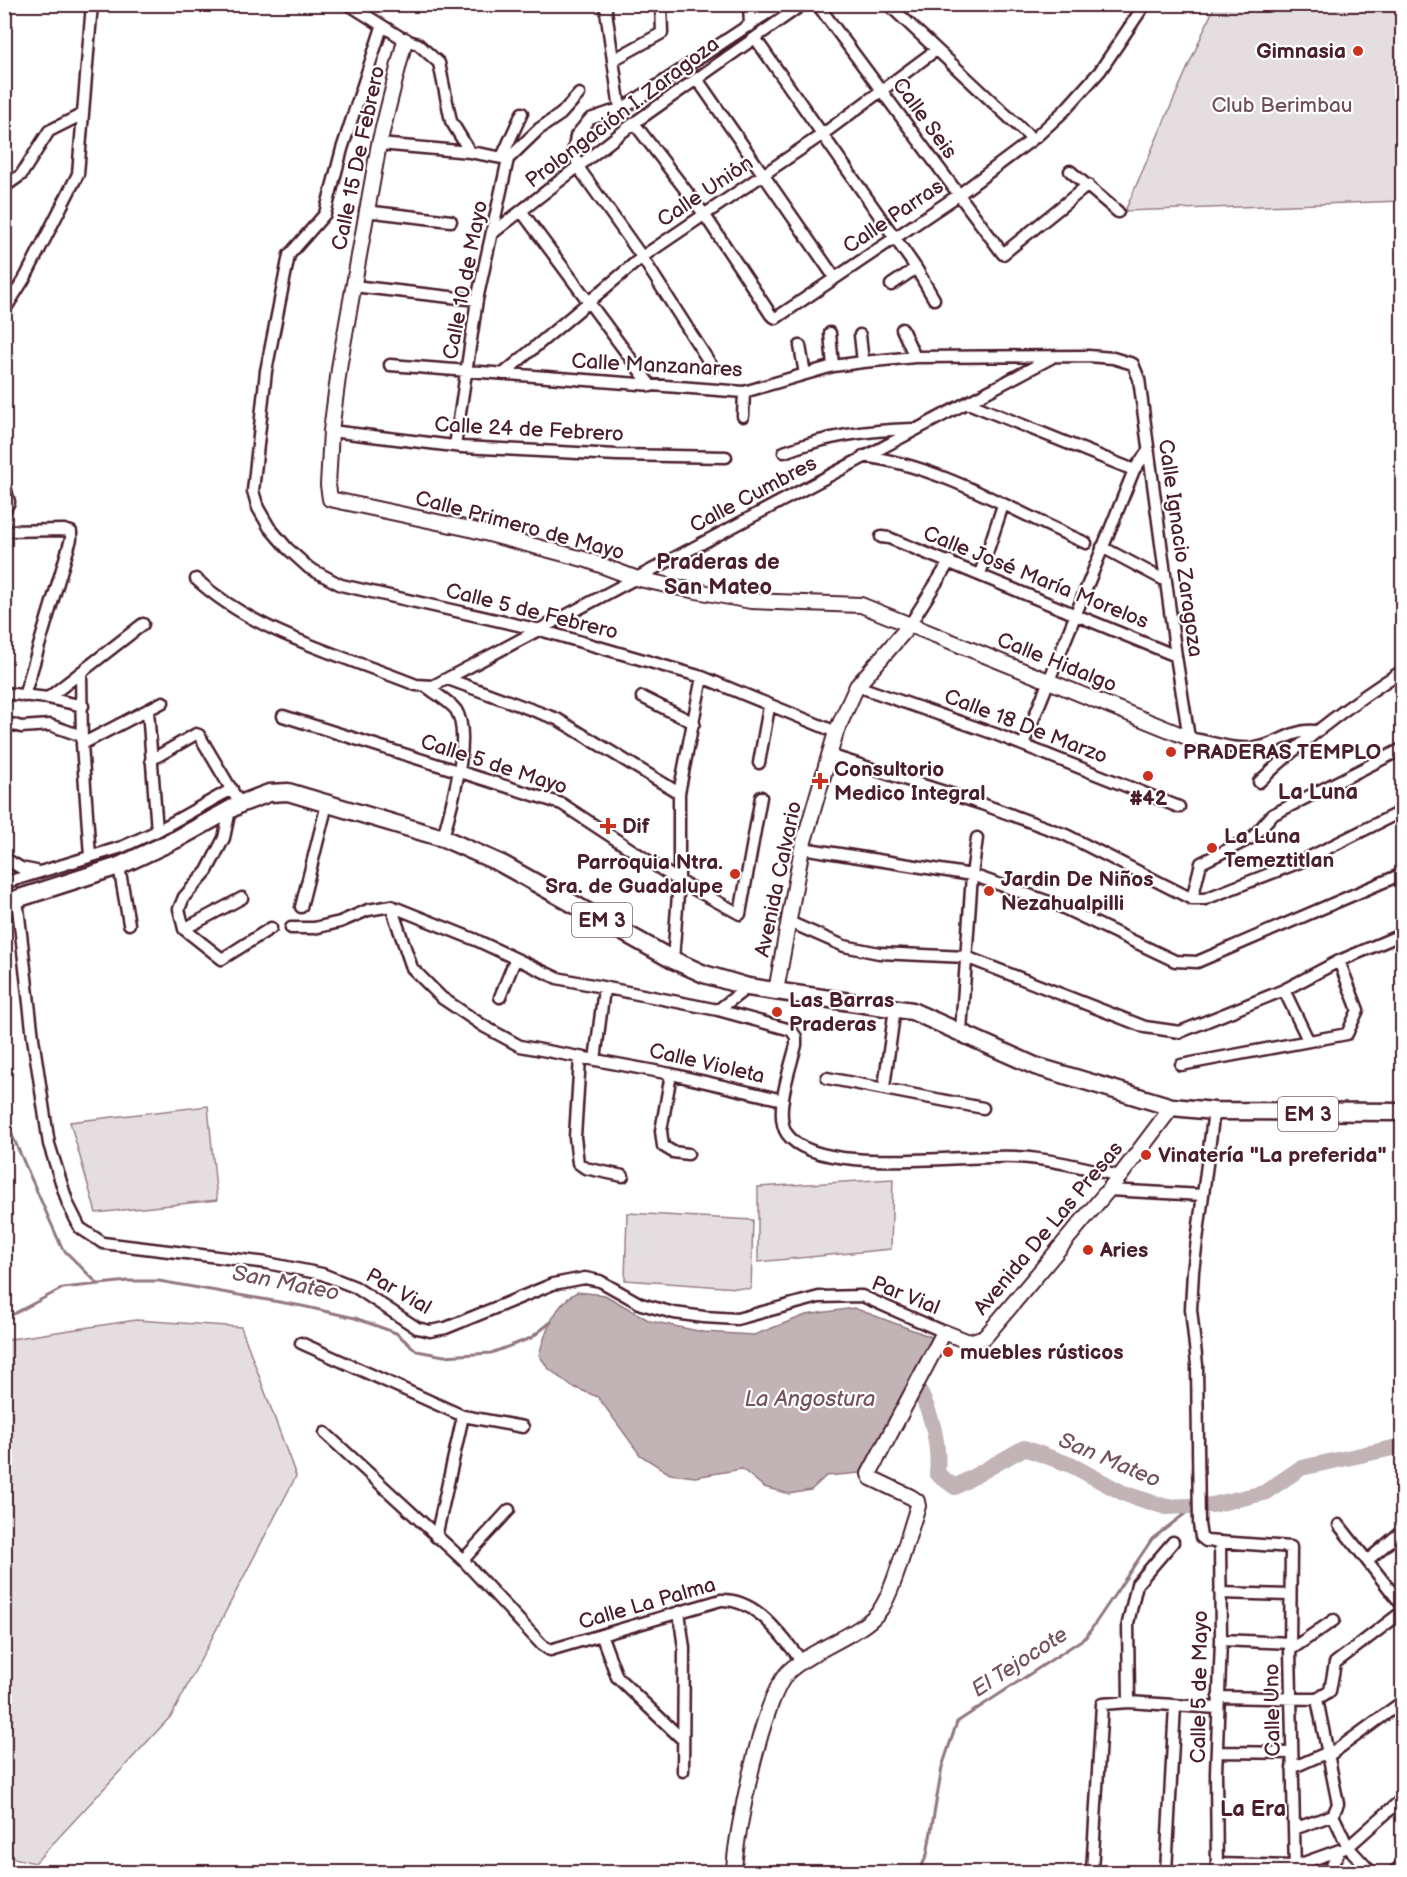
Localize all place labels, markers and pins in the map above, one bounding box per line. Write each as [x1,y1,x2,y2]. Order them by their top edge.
place label: Gimnasia [1256,39,1346,64]
marker: Gimnasia [1351,44,1365,58]
place label: PRADERAS TEMPLO [1183,740,1381,765]
marker: PRADERAS TEMPLO [1164,745,1178,759]
place label: Consultorio Medico Integral [834,757,985,806]
marker: #42 [1141,769,1155,783]
marker: Consultorio Medico Integral [811,772,829,790]
place label: #42 [1129,786,1168,811]
place label: Dif [622,814,651,839]
marker: Dif [599,817,617,835]
place label: La Luna Temeztitlan [1224,824,1334,873]
marker: La Luna Temeztitlan [1205,841,1219,855]
place label: Parroquia Ntra. Sra. de Guadalupe [545,850,723,899]
marker: Parroquia Ntra. Sra. de Guadalupe [728,867,742,881]
place label: Jardin De Niños Nezahualpilli [1001,867,1154,916]
marker: Jardin De Niños Nezahualpilli [982,884,996,898]
place label: Las Barras Praderas [789,988,894,1037]
marker: Las Barras Praderas [770,1005,784,1019]
place label: Vinatería "La preferida" [1158,1143,1387,1168]
marker: Vinatería "La preferida" [1139,1148,1153,1162]
place label: Aries [1099,1238,1148,1263]
marker: Aries [1081,1243,1095,1257]
place label: muebles rústicos [960,1340,1124,1365]
marker: muebles rústicos [941,1345,955,1359]

